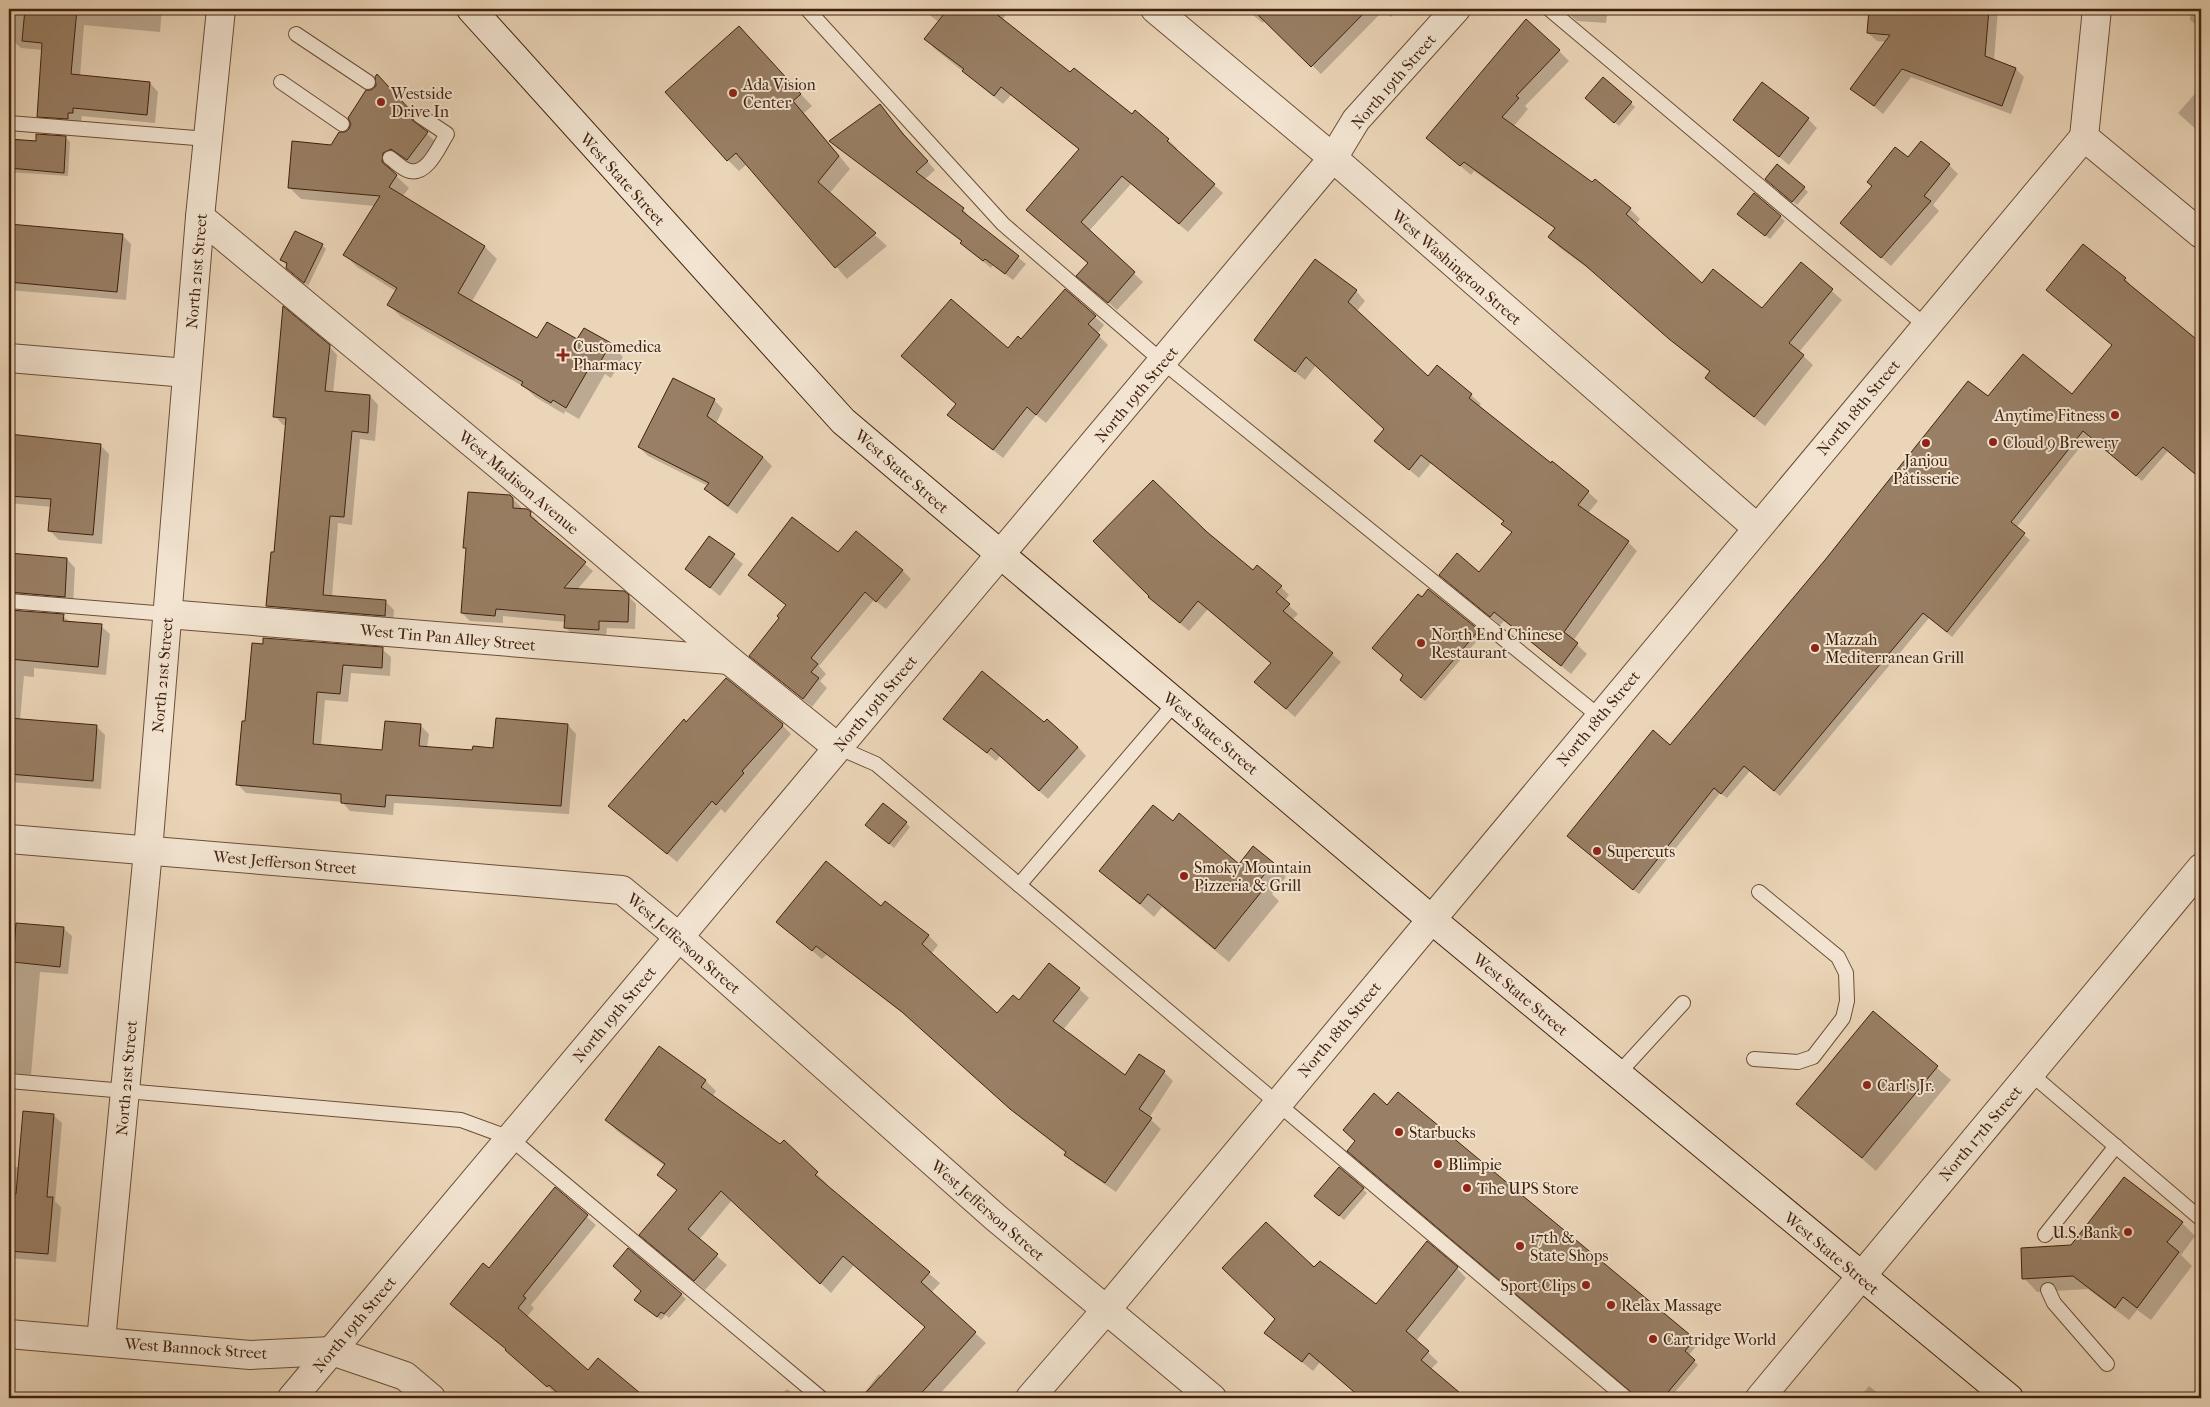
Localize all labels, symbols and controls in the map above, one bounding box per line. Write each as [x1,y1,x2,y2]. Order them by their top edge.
street label: North 19th Street [1347,30,1440,133]
place label: Ada Vision Center [742,75,817,112]
place label: Westside Drive In [390,84,452,121]
marker: Ada Vision Center [727,87,739,99]
marker: Westside Drive In [375,96,387,108]
street label: West State Street [575,128,669,230]
street label: West Washington Street [1387,205,1526,329]
street label: North 21st Street [182,212,211,330]
place label: Customedica Pharmacy [573,337,662,374]
street label: North 19th Street [1091,342,1182,446]
marker: Customedica Pharmacy [557,349,569,361]
street label: North 18th Street [1813,355,1904,459]
place label: Anytime Fitness [1993,406,2105,425]
marker: Anytime Fitness [2109,409,2121,421]
street label: West State Street [850,425,953,518]
street label: West Madison Avenue [454,426,583,538]
place label: Cloud 9 Brewery [2003,433,2119,452]
marker: Cloud 9 Brewery [1987,436,1999,448]
marker: Janjou Pâtisserie [1920,437,1932,449]
place label: Janjou Pâtisserie [1893,451,1959,488]
street label: North 21st Street [148,616,177,734]
street label: West Tin Pan Alley Street [358,620,537,655]
place label: North End Chinese Restaurant [1431,625,1563,662]
place label: Mazzah Mediterranean Grill [1825,630,1965,667]
marker: North End Chinese Restaurant [1415,637,1427,649]
marker: Mazzah Mediterranean Grill [1809,642,1821,654]
street label: North 19th Street [830,651,921,755]
street label: North 18th Street [1553,666,1644,770]
street label: West State Street [1159,687,1262,779]
place label: Supercuts [1607,842,1675,861]
marker: Supercuts [1591,845,1603,857]
street label: West Jefferson Street [211,847,358,878]
place label: Smoky Mountain Pizzeria & Grill [1194,858,1312,895]
marker: Smoky Mountain Pizzeria & Grill [1178,870,1190,882]
street label: West Jefferson Street [622,888,745,998]
street label: West State Street [1469,948,1572,1040]
street label: North 19th Street [569,962,660,1066]
street label: North 18th Street [1294,977,1385,1081]
street label: North 21st Street [112,1019,141,1137]
place label: Carl's Jr. [1877,1076,1934,1095]
marker: Carl's Jr. [1861,1079,1873,1091]
street label: North 17th Street [1935,1082,2026,1185]
place label: Starbucks [1409,1123,1476,1142]
marker: Starbucks [1393,1126,1405,1138]
street label: West Jefferson Street [926,1155,1049,1265]
place label: Blimpie [1448,1155,1502,1174]
marker: Blimpie [1432,1158,1444,1170]
place label: The UPS Store [1477,1179,1579,1198]
marker: The UPS Store [1461,1182,1473,1194]
street label: West State Street [1780,1207,1883,1299]
place label: U.S. Bank [2052,1223,2119,1242]
marker: U.S. Bank [2122,1226,2134,1238]
place label: 17th & State Shops [1530,1228,1608,1265]
marker: 17th & State Shops [1514,1240,1526,1252]
street label: North 19th Street [309,1272,400,1376]
place label: Sport Clips [1501,1276,1576,1295]
marker: Sport Clips [1580,1279,1592,1291]
place label: Relax Massage [1621,1296,1722,1315]
marker: Relax Massage [1605,1299,1617,1311]
place label: Cartridge World [1663,1330,1776,1349]
marker: Cartridge World [1647,1333,1659,1345]
street label: West Bannock Street [123,1334,268,1363]

